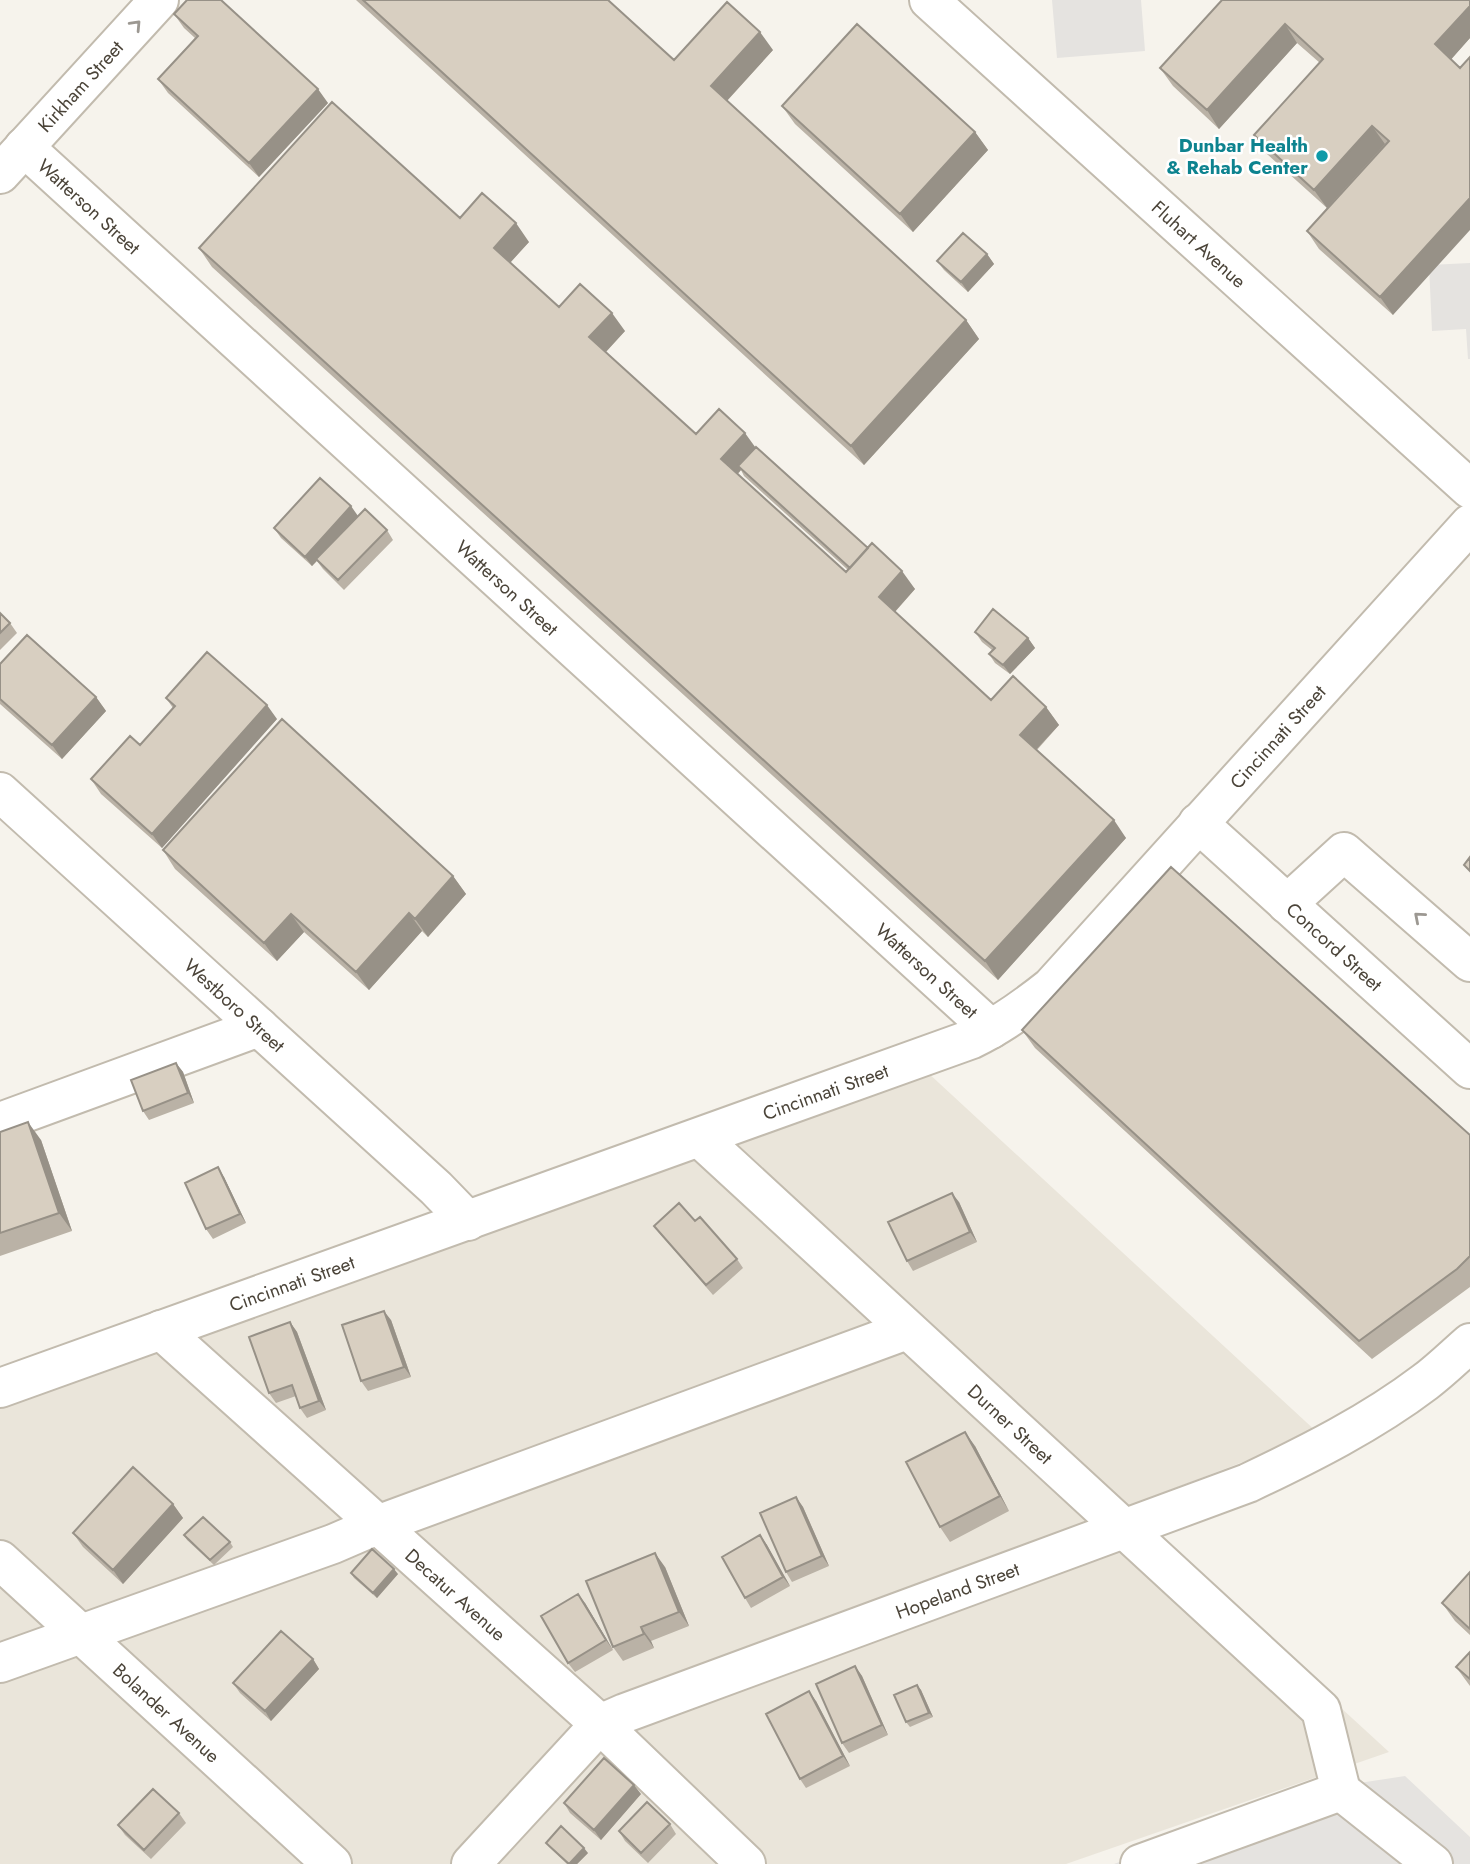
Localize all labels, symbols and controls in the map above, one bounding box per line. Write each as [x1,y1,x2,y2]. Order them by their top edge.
one-way arrow [128,20,141,33]
street label: Kirkham Street [32,34,130,138]
place label: Dunbar Health & Rehab Center [1166,132,1308,181]
marker: Dunbar Health & Rehab Center [1314,148,1330,164]
street label: Watterson Street [31,153,146,261]
street label: Fluhart Avenue [1145,195,1252,295]
street label: Watterson Street [450,534,565,642]
street label: Cincinnati Street [1224,679,1332,795]
street label: Concord Street [1280,896,1388,998]
one-way arrow [1414,913,1427,925]
street label: Watterson Street [869,917,984,1025]
street label: Westboro Street [178,952,291,1059]
street label: Cincinnati Street [759,1057,893,1127]
street label: Cincinnati Street [225,1249,359,1319]
street label: Durner Street [962,1378,1059,1471]
street label: Decatur Avenue [399,1542,512,1647]
street label: Hopeland Street [892,1555,1024,1626]
street label: Bolander Avenue [107,1657,226,1769]

